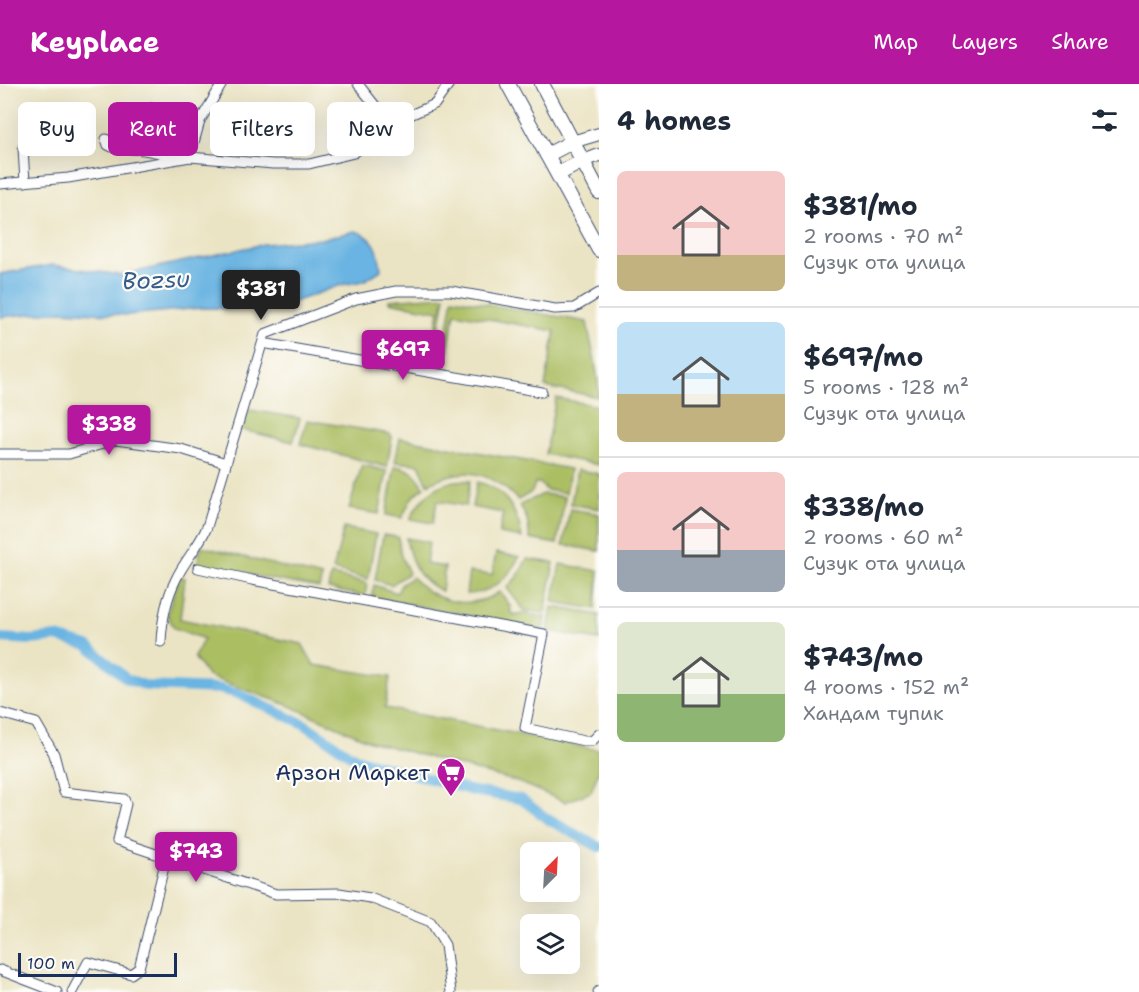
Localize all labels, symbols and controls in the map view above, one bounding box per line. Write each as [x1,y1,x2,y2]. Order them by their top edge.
text: Keyplace [30,23,160,61]
text: Map [873,28,918,56]
text: Layers [951,28,1018,56]
text: Share [1051,28,1109,56]
chip: Buy [18,102,96,156]
chip: Rent [108,102,198,156]
chip: Filters [210,102,315,156]
chip: New [327,102,414,156]
text: 4 homes [617,103,731,138]
icon: filters [1088,104,1121,137]
text: $381/mo [803,188,918,223]
icon: home [665,195,737,267]
text: 2 rooms · 70 m² [803,223,964,249]
text: Сузук ота улица [803,249,965,275]
water label: Bozsu [122,263,191,297]
pin: $381 [225,270,297,321]
text: $381 [236,276,286,302]
pin: $697 [367,330,439,381]
text: $697 [376,336,430,362]
text: $697/mo [803,339,923,374]
icon: home [665,346,737,418]
text: 5 rooms · 128 m² [803,374,969,400]
text: Сузук ота улица [803,400,965,426]
pin: $338 [73,405,145,456]
text: $338 [81,411,137,437]
text: $338/mo [803,489,924,524]
icon: home [665,496,737,568]
text: 2 rooms · 60 m² [803,524,963,550]
text: Сузук ота улица [803,550,965,576]
text: $743/mo [803,639,923,674]
icon: home [665,646,737,718]
text: 4 rooms · 152 m² [803,674,969,700]
text: Хандам тупик [803,700,944,726]
supermarket icon: Арзон Маркет [435,756,467,798]
place label: Арзон Маркет [275,758,431,787]
pin: $743 [160,832,232,883]
text: $743 [169,838,223,864]
north arrow [520,842,580,902]
map controls [520,842,580,974]
button: layers [520,914,580,974]
scale bar [18,950,177,978]
text: 100 m [27,953,75,974]

